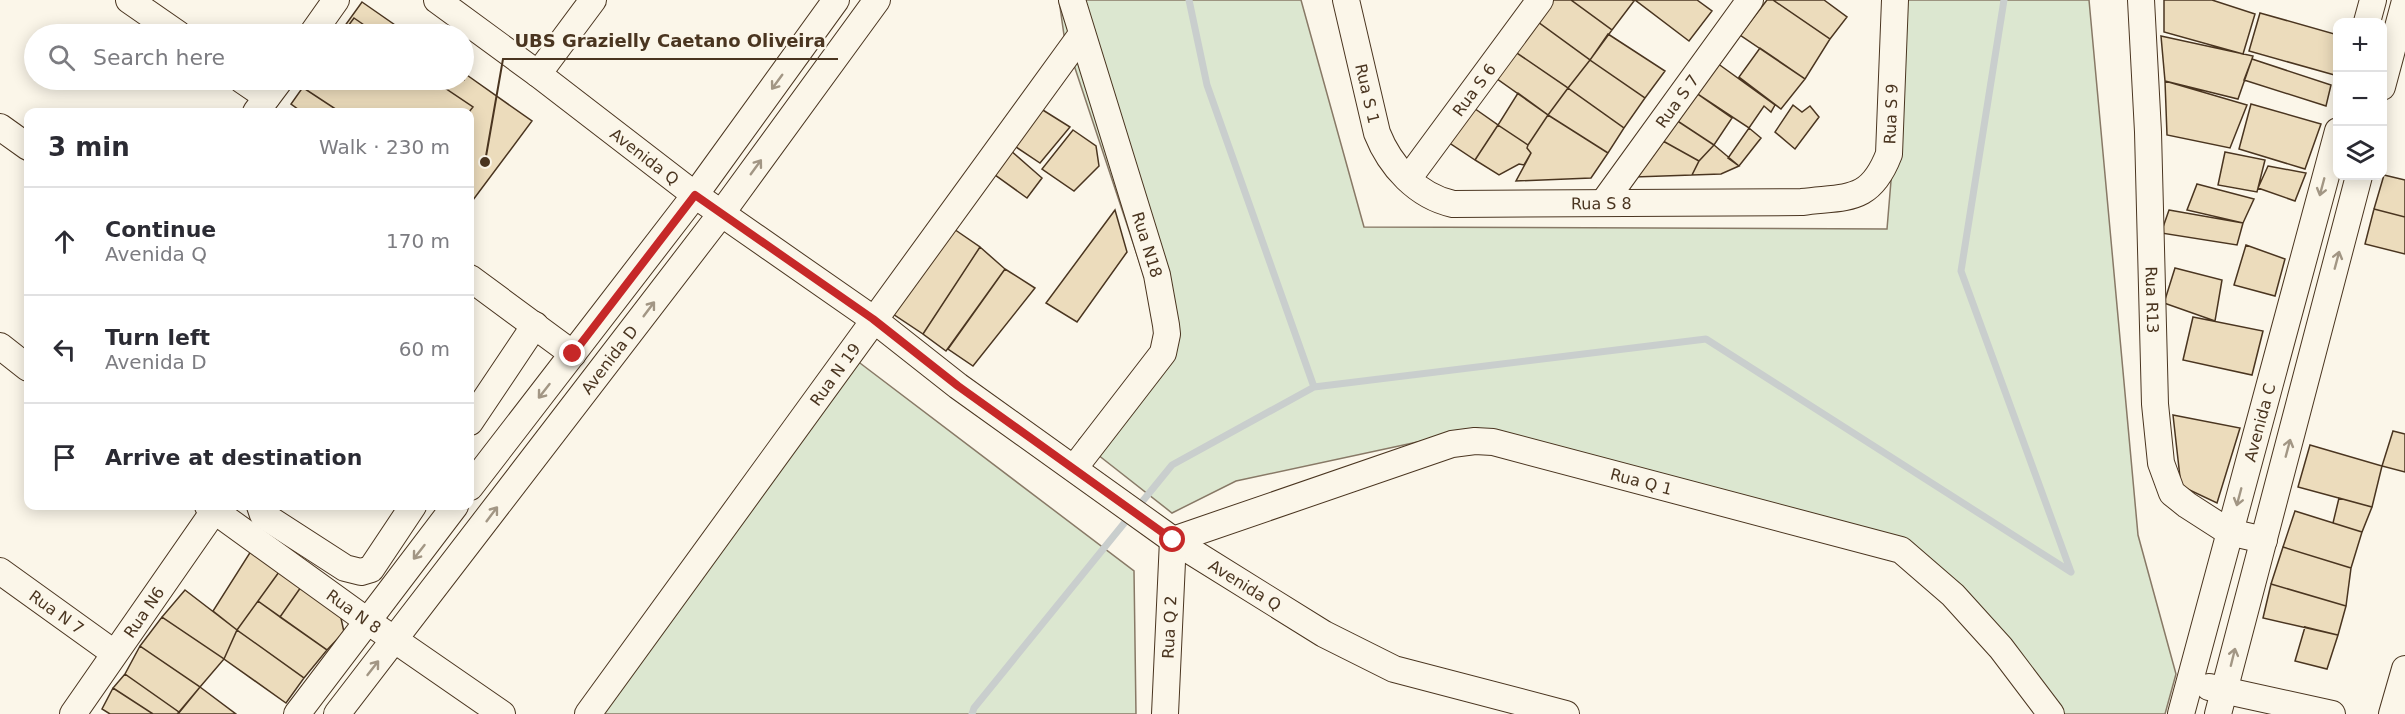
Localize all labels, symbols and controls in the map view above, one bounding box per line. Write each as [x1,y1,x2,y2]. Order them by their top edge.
map controls [2333,18,2387,180]
button: + [2333,18,2387,72]
callout: UBS Grazielly Caetano Oliveira [503,23,838,59]
search box [24,24,474,90]
text: UBS Grazielly Caetano Oliveira [514,30,826,51]
icon: search [45,41,78,74]
text: Search here [93,45,225,70]
street label: Rua S 6 [1448,60,1500,120]
street label: Rua S 1 [1352,62,1384,125]
street label: Rua S 7 [1651,71,1702,131]
button: − [2333,72,2387,126]
one-way arrow [771,73,783,89]
street label: Rua S 9 [1880,83,1901,145]
street label: Avenida Q [607,124,683,189]
button: layers [2333,126,2387,180]
text: 3 min [48,132,130,162]
text: Walk · 230 m [319,135,450,159]
one-way arrow [750,159,762,175]
one-way arrow [2316,177,2328,196]
street label: Rua S 8 [1571,193,1632,213]
street label: Rua N18 [1129,209,1167,280]
text: Continue [105,217,216,242]
icon: ahead [48,225,81,258]
text: 170 m [386,229,450,253]
text: Avenida Q [105,242,207,266]
one-way arrow [2332,251,2343,270]
street label: Rua R13 [2142,266,2163,333]
one-way arrow [642,301,655,317]
street label: Avenida D [577,321,642,398]
text: Turn left [105,325,210,350]
icon: left [48,333,81,366]
text: 60 m [399,337,450,361]
street label: Rua N 19 [806,339,864,409]
route end [559,340,585,366]
text: Avenida D [105,350,207,374]
street label: Avenida C [2240,381,2279,464]
one-way arrow [537,382,550,398]
one-way arrow [2282,439,2294,458]
icon: arrive [48,441,81,474]
text: Arrive at destination [105,445,362,470]
street label: Rua Q 1 [1608,464,1674,499]
one-way arrow [2232,487,2244,506]
one-way arrow [486,506,498,522]
route start [1159,526,1185,552]
one-way arrow [413,543,426,559]
street label: Avenida Q [1205,555,1285,615]
street label: Rua N6 [120,583,168,641]
street label: Rua N 8 [323,585,385,637]
street label: Rua N 7 [26,586,88,638]
street label: Rua Q 2 [1158,595,1180,659]
one-way arrow [2228,648,2240,667]
one-way arrow [366,661,380,676]

